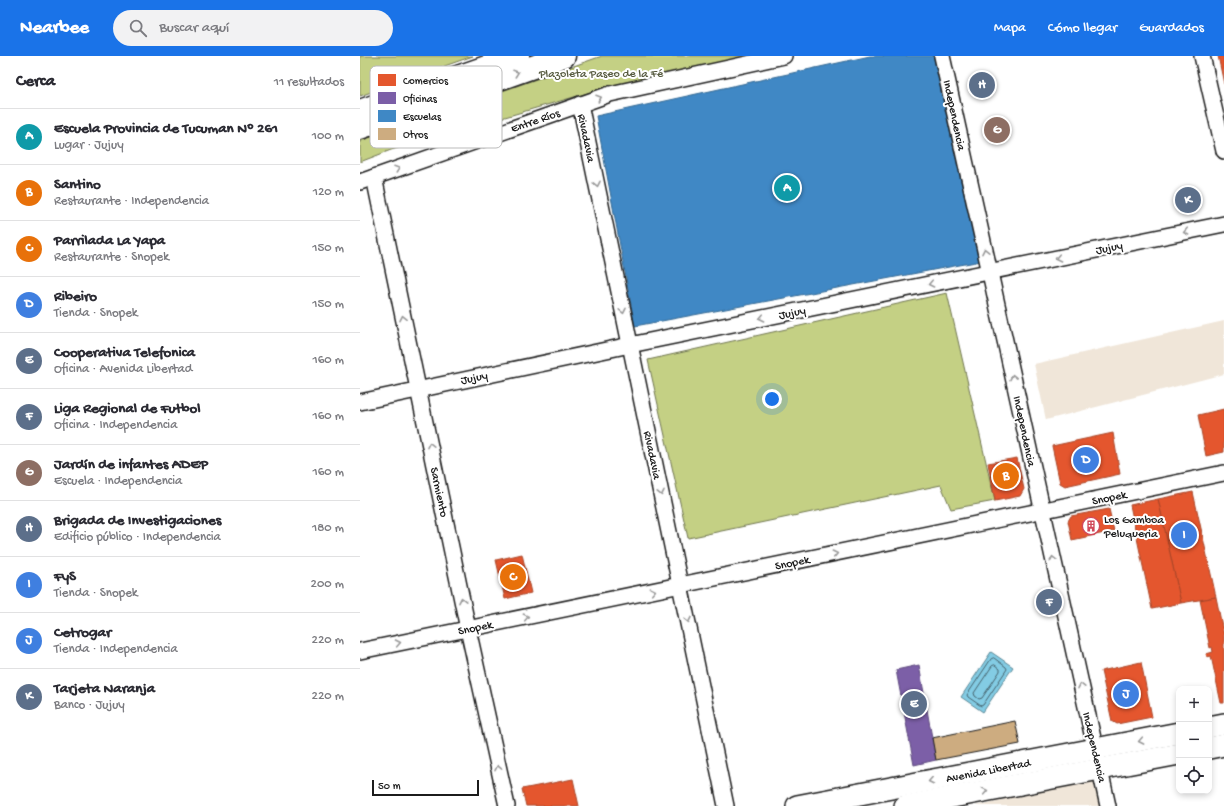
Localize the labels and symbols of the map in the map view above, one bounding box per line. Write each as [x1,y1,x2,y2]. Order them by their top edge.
legend [370,66,502,148]
park label: Plazoleta Paseo de la Fé [538,68,664,82]
one-way arrow [512,69,519,78]
pin: H [969,70,995,100]
text: Comercios [403,76,449,88]
street label: Independencia [939,79,967,152]
text: Oficinas [403,93,438,106]
one-way arrow [595,94,602,102]
street label: Entre Ríos [509,107,563,137]
text: Escuelas [403,112,442,124]
street label: Rivadavia [573,113,597,164]
pin: G [984,115,1010,145]
text: Otros [403,130,429,142]
one-way arrow [393,165,400,174]
pin: A [774,173,800,203]
one-way arrow [592,180,600,187]
pin: K [1175,185,1201,215]
one-way arrow [1183,227,1189,235]
street label: Jujuy [1095,239,1124,259]
one-way arrow [982,247,990,254]
one-way arrow [1055,253,1062,261]
one-way arrow [928,279,934,287]
street label: Jujuy [778,304,807,324]
one-way arrow [619,308,627,314]
one-way arrow [759,313,766,322]
one-way arrow [400,315,408,321]
street label: Jujuy [460,369,489,389]
one-way arrow [1010,374,1018,381]
your location [762,389,782,409]
street label: Independencia [1009,395,1037,468]
street label: Rivadavia [639,430,663,481]
one-way arrow [426,442,434,448]
pin: D [1073,445,1099,475]
pin: B [993,461,1019,491]
street label: Sarmiento [426,466,450,519]
street label: Snopek [1091,488,1130,509]
one-way arrow [657,490,665,496]
place label: Los Gamboa Peluqueria [1103,514,1164,542]
building icon: Los Gamboa Peluqueria [1081,516,1101,536]
pin: I [1171,520,1197,550]
one-way arrow [832,550,838,558]
street label: Snopek [774,553,813,574]
one-way arrow [1050,556,1058,562]
pin: C [500,562,526,592]
one-way arrow [650,587,656,596]
pin: F [1036,587,1062,617]
one-way arrow [459,597,467,603]
one-way arrow [522,613,529,622]
one-way arrow [683,617,691,623]
street label: Snopek [457,618,496,639]
one-way arrow [395,639,401,648]
pin: J [1113,679,1139,709]
one-way arrow [1078,683,1086,689]
pin: E [901,689,927,719]
street label: Independencia [1078,711,1108,784]
one-way arrow [1138,736,1144,744]
street label: Avenida Libertad [945,757,1033,787]
one-way arrow [495,765,503,771]
one-way arrow [927,776,934,785]
scale bar [372,778,479,797]
one-way arrow [982,787,988,796]

